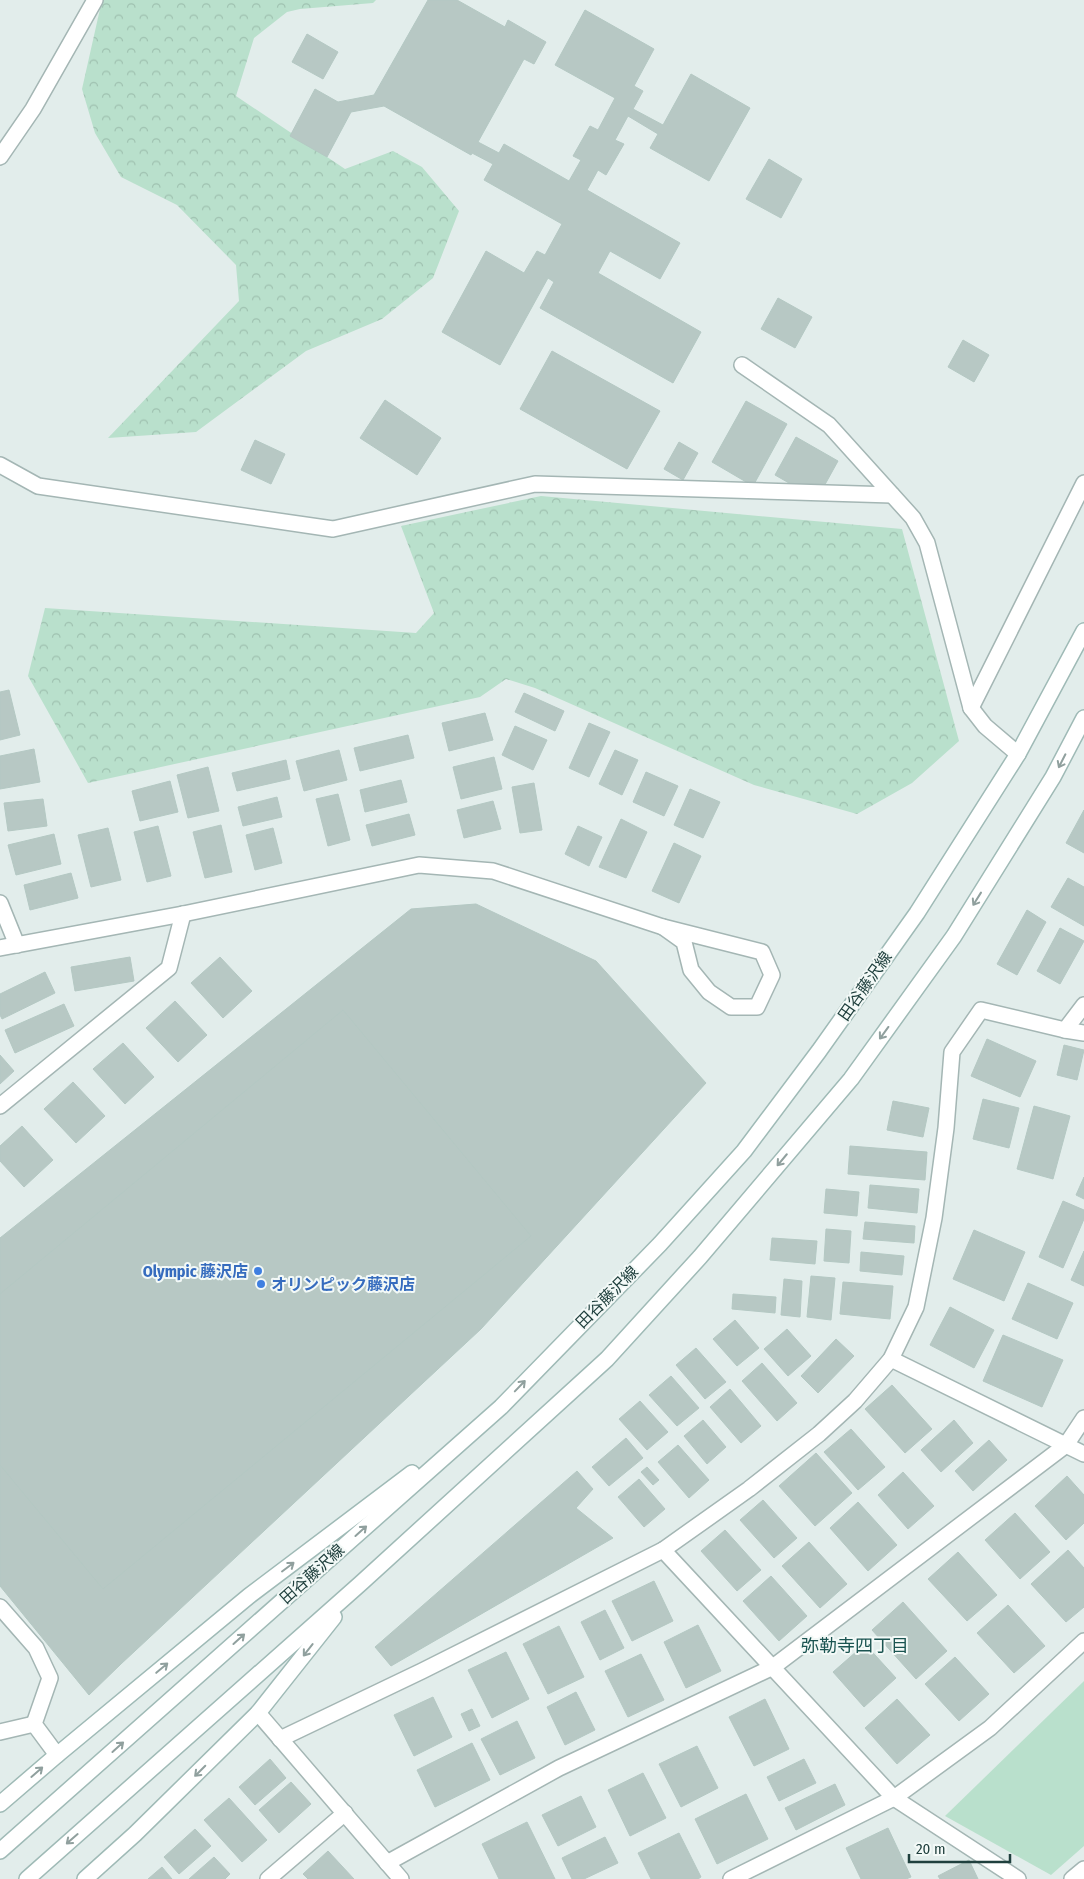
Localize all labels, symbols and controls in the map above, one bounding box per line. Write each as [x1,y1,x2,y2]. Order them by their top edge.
one-way arrow [1057,753,1066,768]
one-way arrow [971,892,981,906]
street label: 田谷藤沢線 [834,948,896,1024]
one-way arrow [879,1026,889,1040]
one-way arrow [777,1153,788,1166]
place label: Olympic 藤沢店 [143,1262,248,1281]
street label: 田谷藤沢線 [572,1262,642,1332]
marker: Olympic 藤沢店 [252,1265,264,1277]
place label: オリンピック藤沢店 [271,1275,415,1294]
marker: オリンピック藤沢店 [255,1278,267,1290]
one-way arrow [514,1380,526,1393]
one-way arrow [354,1525,367,1536]
street label: 田谷藤沢線 [276,1540,348,1608]
one-way arrow [281,1561,294,1572]
one-way arrow [233,1633,246,1644]
district label: 弥勒寺四丁目 [801,1635,909,1657]
one-way arrow [303,1643,313,1657]
one-way arrow [155,1663,168,1674]
one-way arrow [111,1741,124,1752]
one-way arrow [194,1764,206,1776]
one-way arrow [30,1767,43,1778]
scale bar [909,1832,1010,1864]
one-way arrow [65,1833,78,1845]
text: 20 m [916,1840,946,1858]

